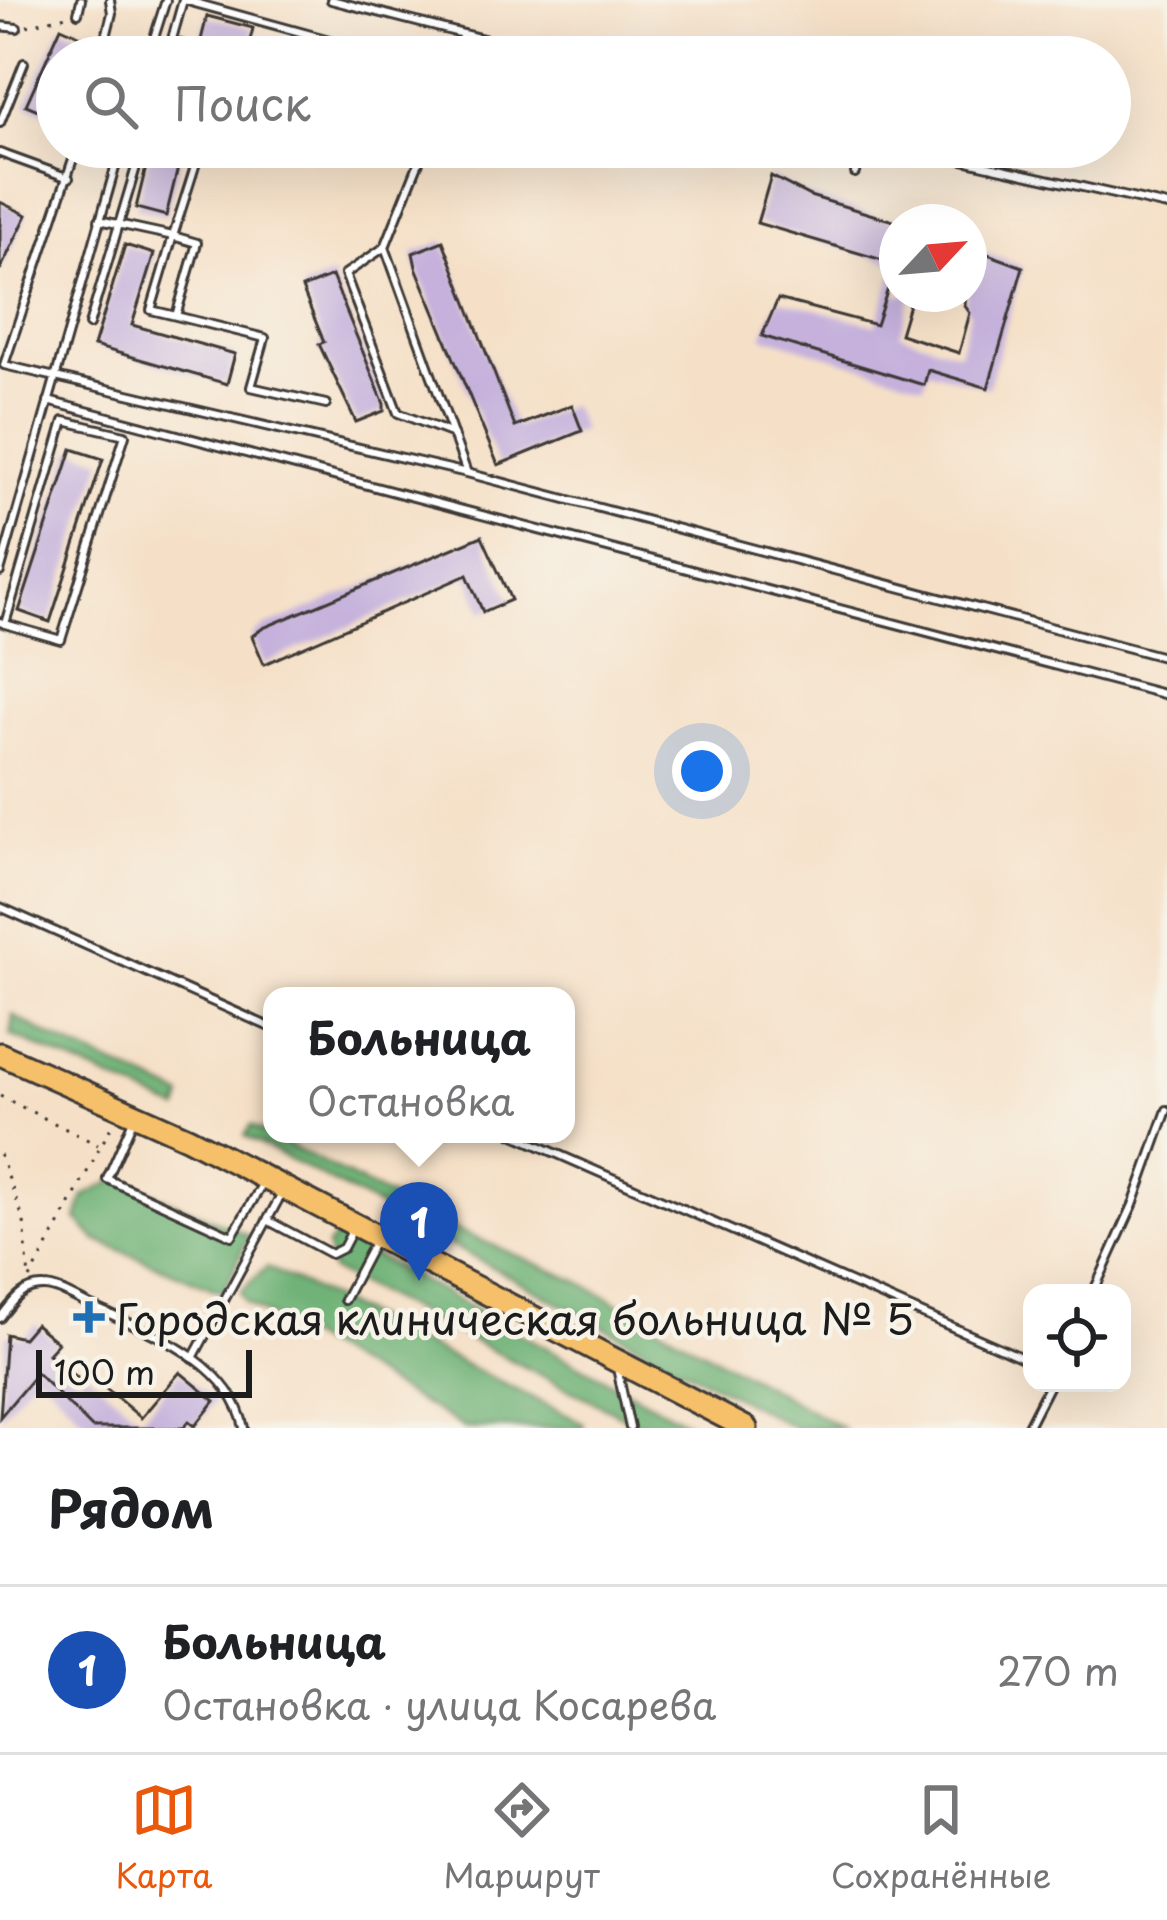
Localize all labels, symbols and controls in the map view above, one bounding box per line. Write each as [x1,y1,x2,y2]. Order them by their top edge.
search box [36,36,1131,168]
text: Поиск [174,68,311,136]
icon: search [78,69,144,135]
north arrow [879,204,987,312]
your location [672,741,732,801]
popup [263,987,575,1143]
text: Больница [307,1002,531,1070]
text: Остановка [307,1070,514,1129]
pin: 1 [380,1182,458,1281]
map controls [1023,1284,1131,1392]
button: locate [1023,1284,1131,1392]
place label: Городская клиническая больница № 5 [116,1286,914,1349]
marker: Городская клиническая больница № 5 [73,1301,105,1333]
scale bar [36,1344,252,1397]
text: 100 m [54,1346,155,1396]
text: Рядом [48,1468,214,1545]
text: Больница [162,1606,386,1674]
text: 1 [78,1640,96,1699]
text: 270 m [997,1640,1119,1699]
text: Остановка · улица Косарева [162,1674,716,1733]
tab: Карта [116,1777,212,1899]
tab: Маршрут [444,1777,600,1899]
tab: Сохранённые [831,1777,1051,1899]

